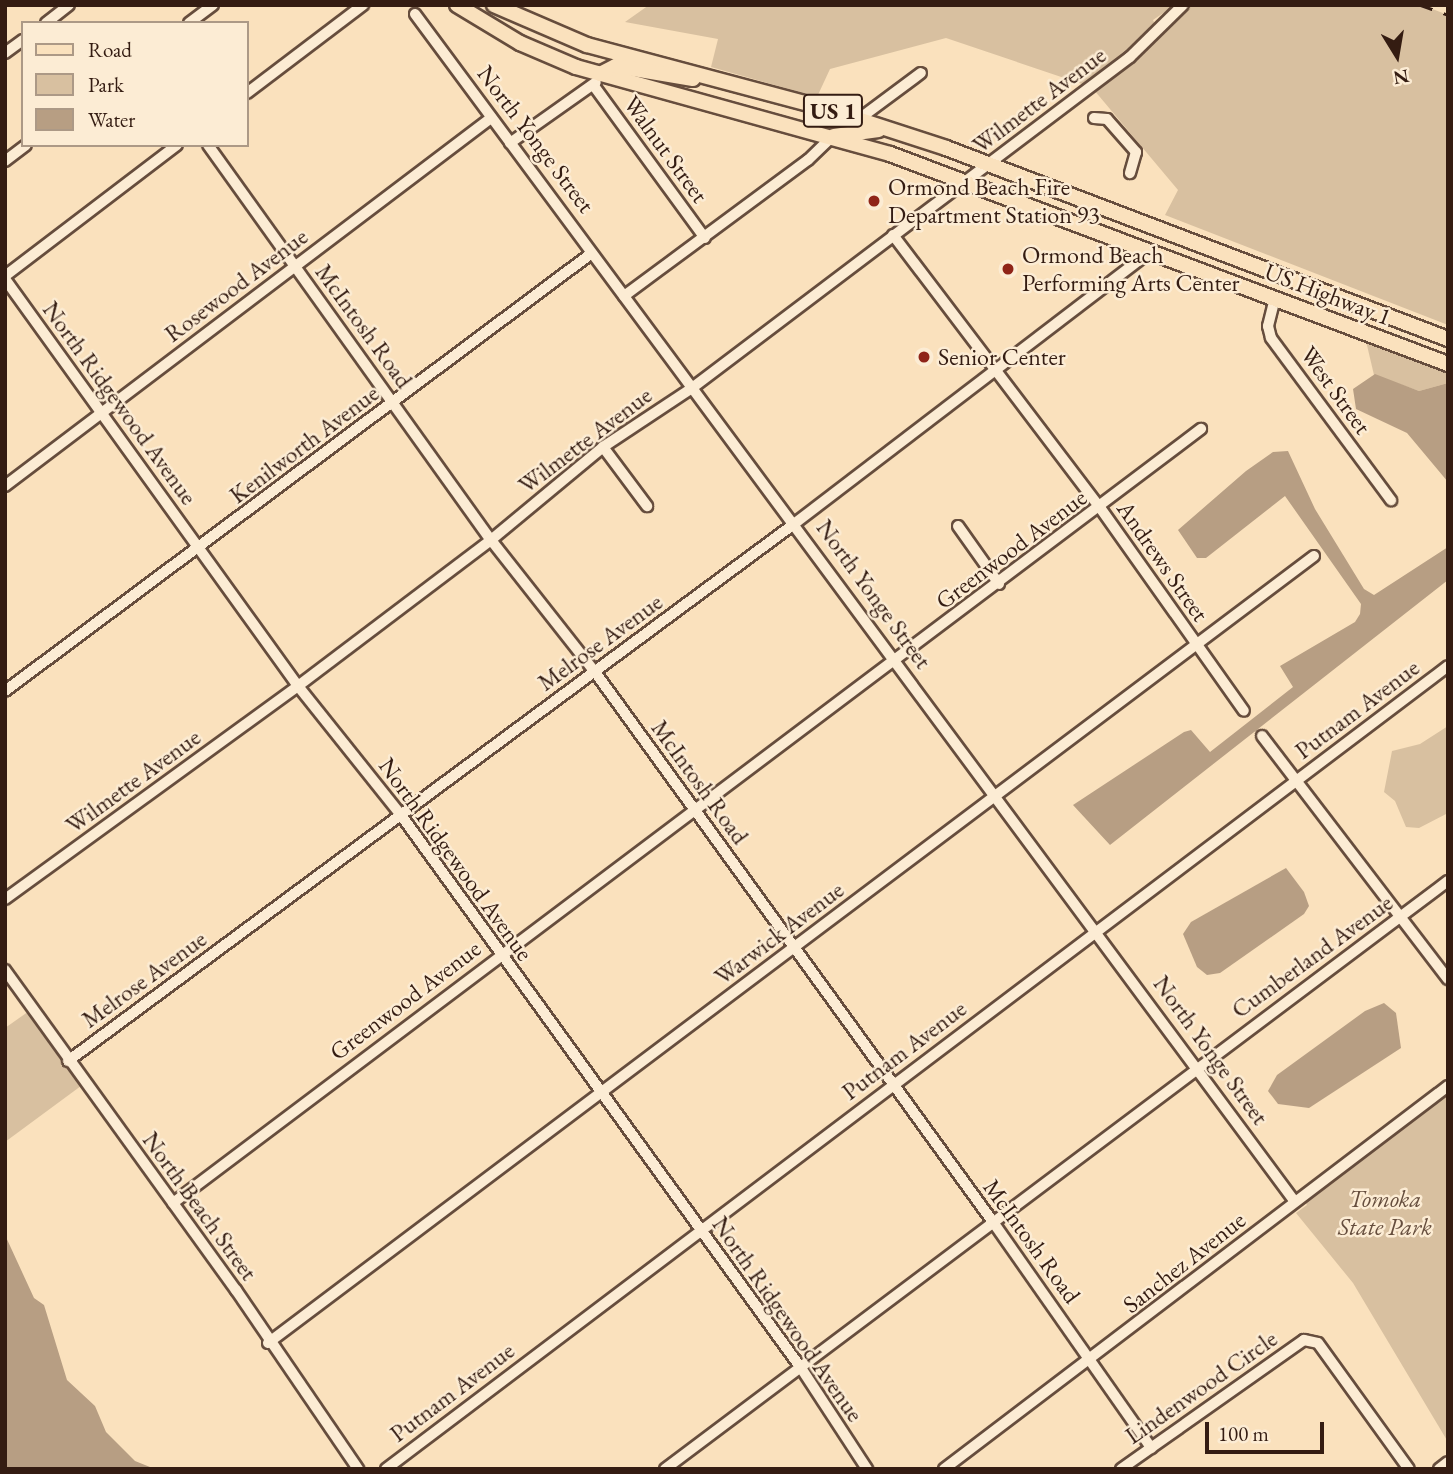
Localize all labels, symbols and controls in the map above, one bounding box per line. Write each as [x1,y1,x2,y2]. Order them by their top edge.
legend [21,21,248,147]
north arrow [1362,21,1432,91]
text: Road [88,36,132,63]
street label: Wilmette Avenue [967,41,1111,159]
street label: North Yonge Street [471,60,601,218]
text: N [1391,63,1411,91]
text: Park [88,71,124,98]
street label: Walnut Street [618,90,714,208]
road number: US 1 [802,92,864,130]
text: Water [88,106,135,133]
place label: Ormond Beach Fire Department Station 93 [888,173,1100,229]
marker: Ormond Beach Fire Department Station 93 [866,193,882,209]
street label: Rosewood Avenue [159,222,313,348]
place label: Ormond Beach Performing Arts Center [1022,241,1240,297]
street label: US Highway 1 [1261,257,1395,331]
street label: McIntosh Road [309,258,419,394]
marker: Ormond Beach Performing Arts Center [1000,261,1016,277]
street label: North Ridgewood Avenue [37,296,203,510]
street label: West Street [1294,340,1378,440]
place label: Senior Center [938,343,1066,371]
marker: Senior Center [916,349,932,365]
street label: Kenilworth Avenue [224,379,384,509]
street label: Wilmette Avenue [513,381,657,499]
street label: Greenwood Avenue [930,483,1092,615]
street label: Andrews Street [1111,495,1215,627]
street label: North Yonge Street [810,514,938,674]
street label: Melrose Avenue [532,587,668,697]
street label: Putnam Avenue [1289,653,1425,765]
street label: McIntosh Road [645,714,755,850]
street label: Wilmette Avenue [60,723,206,839]
street label: North Ridgewood Avenue [373,752,539,966]
street label: Warwick Avenue [709,875,849,991]
street label: Cumberland Avenue [1226,888,1398,1024]
street label: Melrose Avenue [76,924,212,1034]
street label: Greenwood Avenue [324,934,486,1066]
street label: North Yonge Street [1147,970,1275,1130]
street label: Putnam Avenue [836,994,972,1106]
street label: North Beach Street [137,1126,263,1286]
street label: McIntosh Road [977,1173,1087,1309]
park label: Tomoka State Park [1338,1185,1432,1241]
street label: Sanchez Avenue [1117,1205,1251,1319]
street label: North Ridgewood Avenue [706,1211,870,1427]
street label: Lindenwood Circle [1120,1324,1282,1450]
street label: Putnam Avenue [384,1336,520,1448]
scale bar [1208,1408,1327,1452]
text: 100 m [1218,1420,1269,1447]

